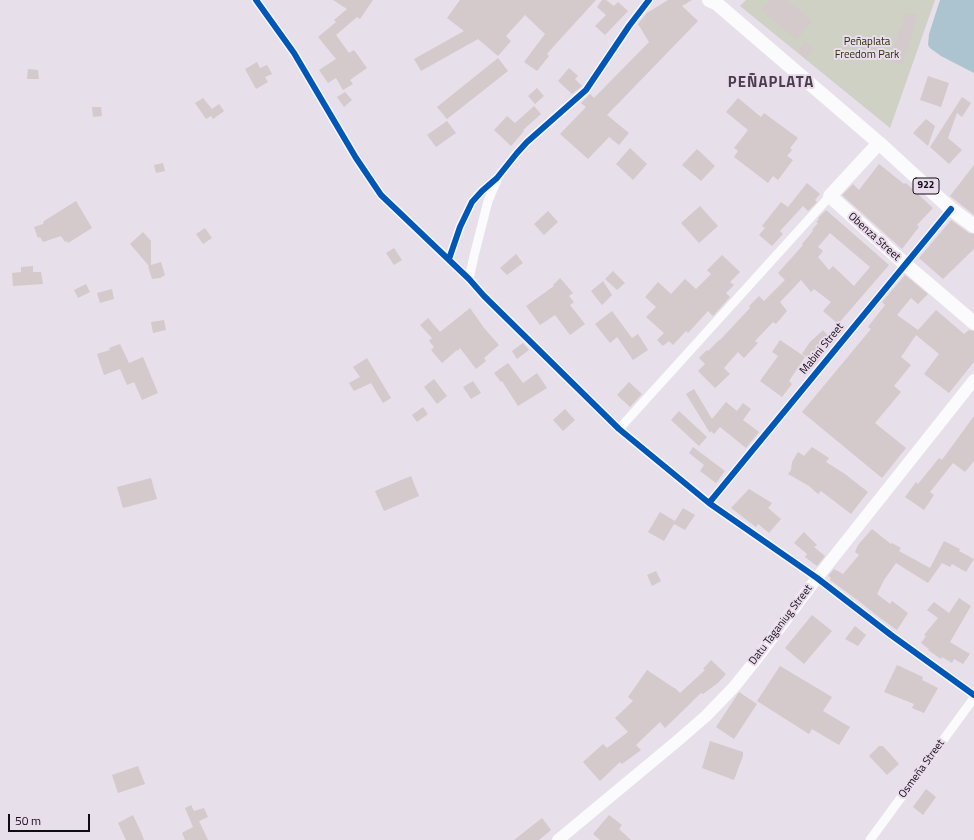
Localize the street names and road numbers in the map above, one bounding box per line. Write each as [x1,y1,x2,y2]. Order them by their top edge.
road number: 922 [913,178,939,194]
street label: Obenza Street [845,210,903,264]
street label: Mabini Street [797,321,847,377]
street label: Datu Taganiug Street [747,582,815,668]
street label: Osmeña Street [896,737,948,801]

